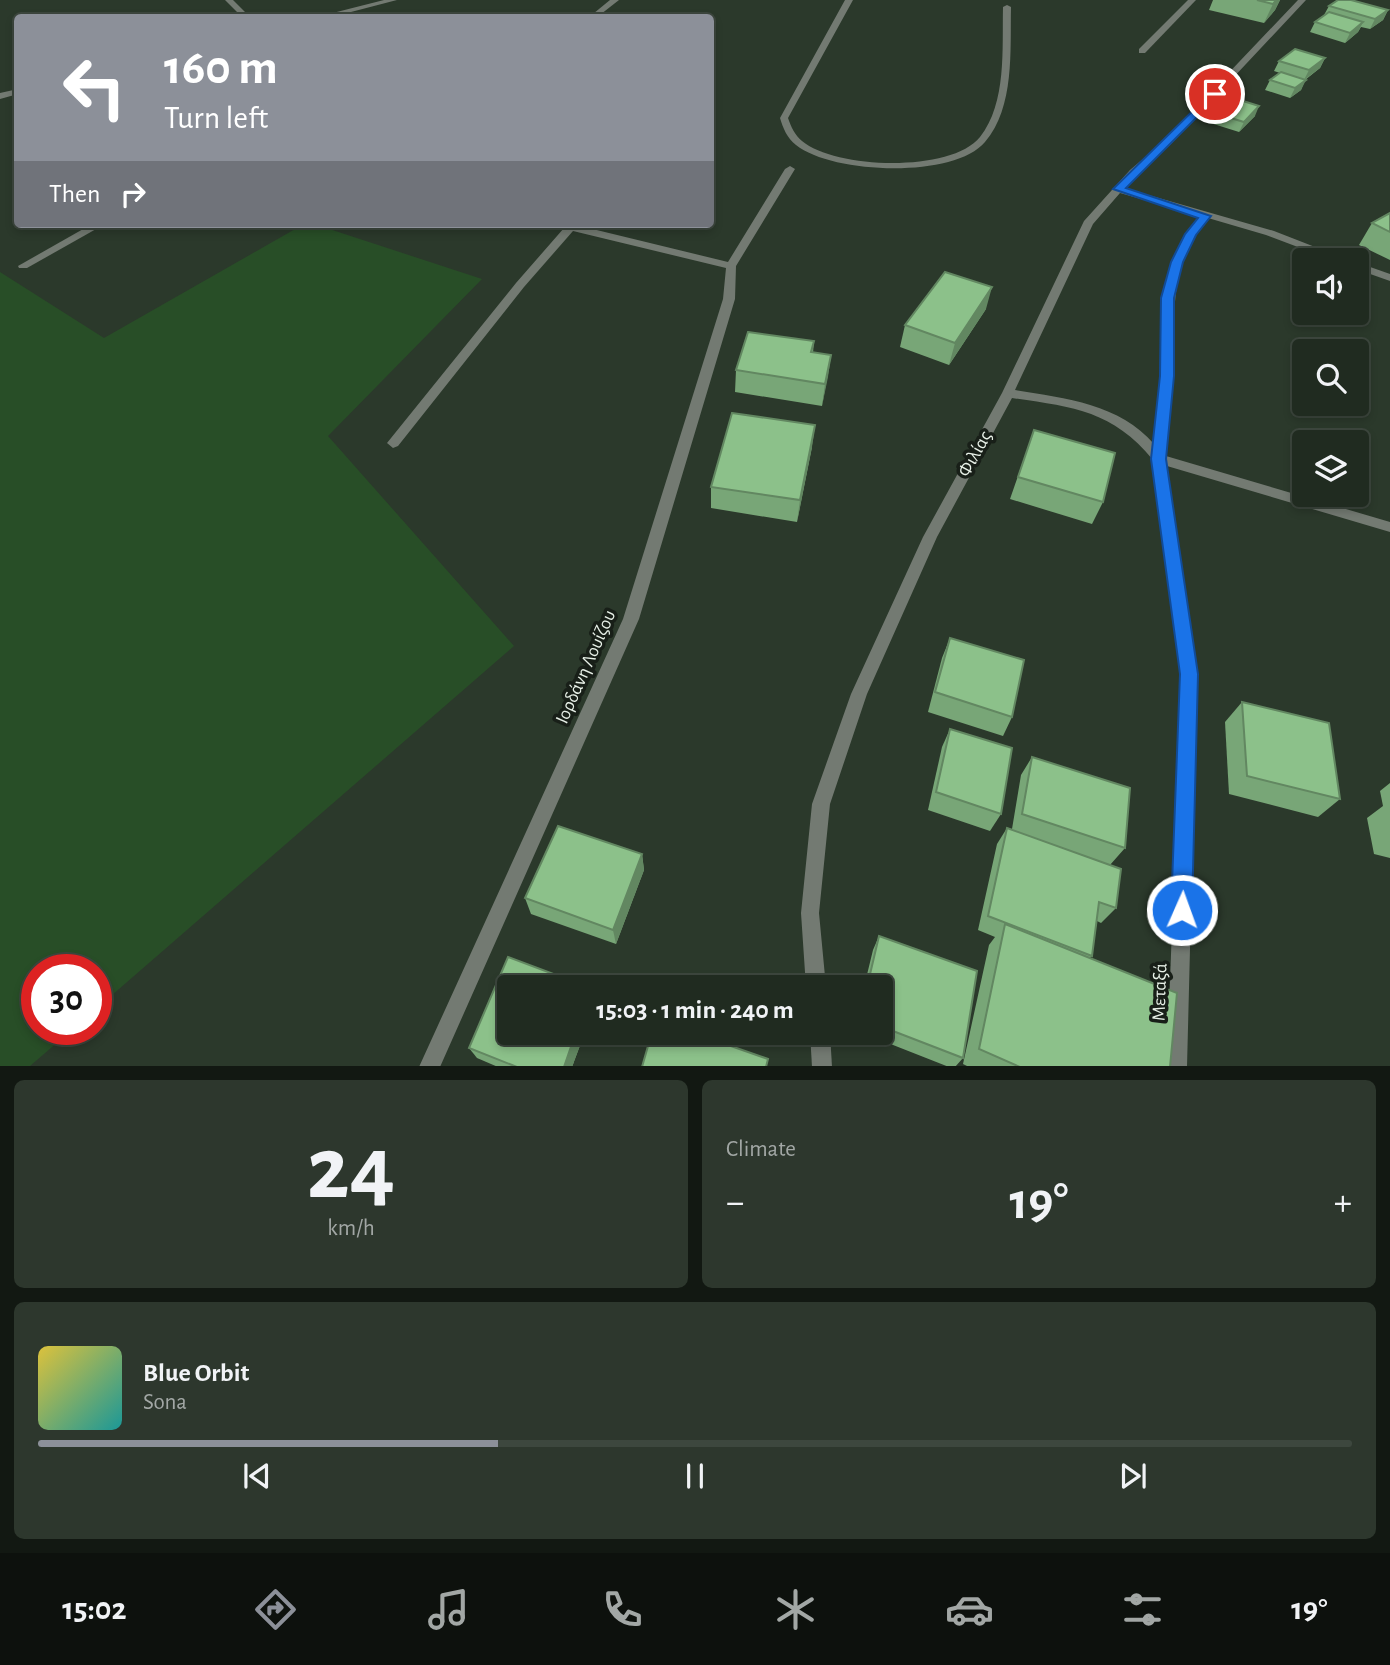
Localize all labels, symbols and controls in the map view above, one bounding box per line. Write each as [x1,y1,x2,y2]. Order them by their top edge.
icon: left [49,42,140,133]
text: 160 m [164,44,278,93]
pin [1185,64,1245,124]
icon: arrive [1196,75,1234,113]
text: Turn left [164,102,268,134]
icon: right [114,175,152,213]
text: Then [49,181,100,207]
map controls [1292,248,1369,507]
button: sound [1292,248,1369,325]
button: search [1292,339,1369,416]
street label: Φιλίας [955,428,995,480]
button: layers [1292,430,1369,507]
street label: Ιορδάνη Λουίζου [552,607,620,727]
position arrow [1145,873,1219,947]
speed limit sign: 30 [21,954,112,1045]
street label: Μεταξά [1149,963,1171,1021]
text: 15:03 · 1 min · 240 m [596,997,794,1023]
text: 24 [307,1124,395,1215]
text: Climate [726,1138,796,1161]
text: 19° [1009,1176,1069,1228]
text: − [726,1184,744,1222]
text: + [1334,1184,1352,1222]
text: km/h [327,1217,375,1240]
text: Blue Orbit [143,1360,249,1386]
text: Sona [143,1391,187,1414]
icon: previous [238,1457,276,1495]
icon: pause [676,1457,714,1495]
icon: next [1114,1457,1152,1495]
icon: directions [251,1585,300,1634]
icon: music [424,1585,473,1634]
icon: phone [598,1585,647,1634]
icon: climate [771,1585,820,1634]
icon: car [945,1585,994,1634]
icon: filters [1118,1585,1167,1634]
text: 15:02 [62,1593,127,1625]
text: 19° [1291,1593,1328,1625]

